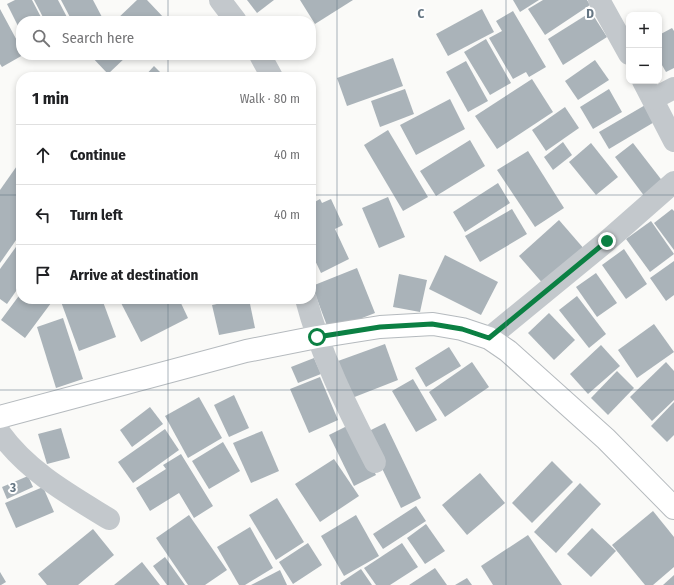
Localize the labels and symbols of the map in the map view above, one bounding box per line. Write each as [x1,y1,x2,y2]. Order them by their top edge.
text: C [418,6,425,21]
text: D [586,6,594,21]
route end [598,232,616,250]
route start [308,328,326,346]
text: 3 [9,480,16,495]

